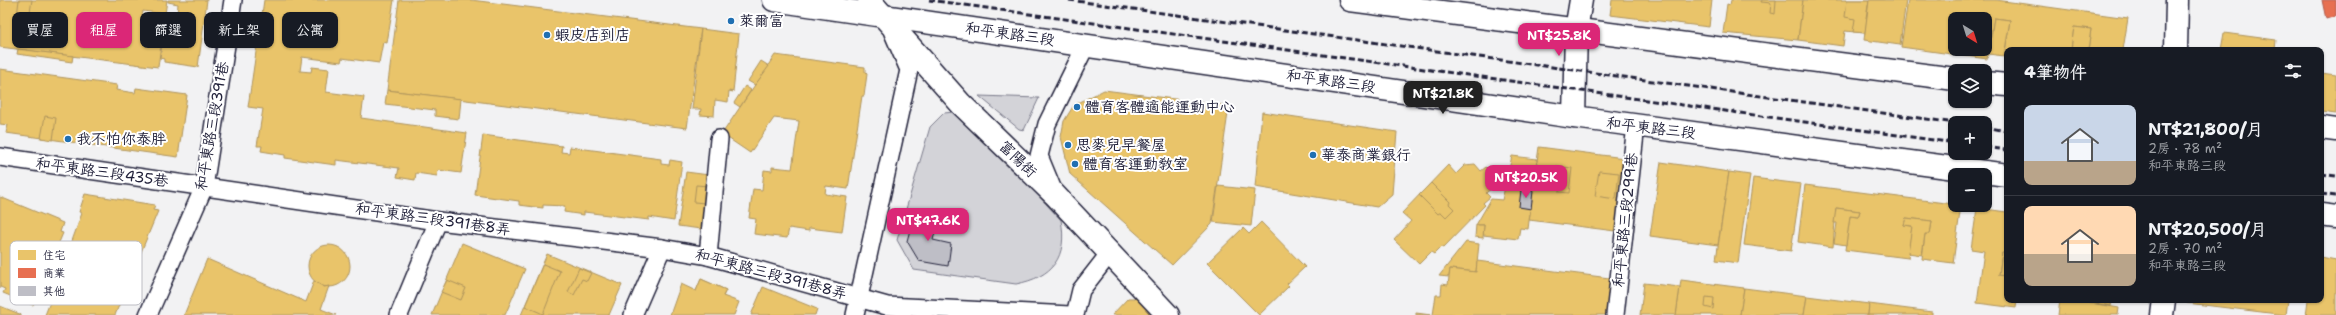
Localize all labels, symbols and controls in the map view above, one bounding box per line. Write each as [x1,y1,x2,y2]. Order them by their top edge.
place label: 萊爾富 [739,11,784,31]
chip: 買屋 [12,12,68,48]
chip: 租屋 [76,12,132,48]
chip: 篩選 [140,12,196,48]
chip: 新上架 [204,12,274,48]
chip: 公寓 [282,12,338,48]
north arrow [1948,12,1992,56]
map controls [1948,12,1992,212]
marker: 萊爾富 [726,16,736,26]
street label: 和平東路三段 [964,18,1056,50]
pin: NT$25.8K [1518,23,1600,57]
place label: 蝦皮店到店 [555,25,630,45]
text: NT$25.8K [1527,27,1591,44]
marker: 蝦皮店到店 [542,30,552,40]
street label: 和平東路三段391巷 [191,60,233,192]
icon: filters [2282,60,2304,82]
text: 4筆物件 [2024,61,2087,83]
button: layers [1948,64,1992,108]
street label: 和平東路三段 [1285,65,1377,97]
pin: NT$21.8K [1402,81,1484,115]
text: NT$21.8K [1412,85,1474,102]
place label: 體育客體適能運動中心 [1085,97,1235,117]
marker: 體育客體適能運動中心 [1072,102,1082,112]
street label: 和平東路三段 [1605,113,1697,143]
button: + [1948,116,1992,160]
text: NT$21,800/月 [2148,118,2263,140]
icon: home [2056,121,2104,169]
place label: 我不怕你泰胖 [76,129,167,149]
marker: 我不怕你泰胖 [63,134,73,144]
place label: 思麥兒早餐屋 [1076,135,1166,155]
street label: 富陽街 [995,136,1041,182]
marker: 思麥兒早餐屋 [1063,140,1073,150]
text: 2房 · 78 m² [2148,140,2222,157]
place label: 華泰商業銀行 [1321,145,1411,165]
marker: 華泰商業銀行 [1308,150,1318,160]
street label: 和平東路三段299巷 [1608,152,1642,288]
street label: 和平東路三段435巷 [34,153,170,191]
place label: 體育客運動教室 [1083,154,1188,174]
text: 和平東路三段 [2148,157,2226,174]
marker: 體育客運動教室 [1070,159,1080,169]
pin: NT$20.5K [1485,165,1567,199]
button: − [1948,168,1992,212]
text: NT$20.5K [1494,169,1558,186]
street label: 和平東路三段391巷8弄 [354,198,512,240]
pin: NT$47.6K [887,208,969,242]
text: NT$47.6K [896,212,960,229]
text: NT$20,500/月 [2148,218,2267,240]
icon: home [2056,222,2104,270]
text: 2房 · 70 m² [2148,240,2222,257]
legend [10,241,142,305]
street label: 和平東路三段391巷8弄 [693,244,849,304]
text: 住宅 [43,248,65,263]
text: 和平東路三段 [2148,257,2226,274]
text: 商業 [43,266,65,281]
text: 其他 [43,284,65,299]

